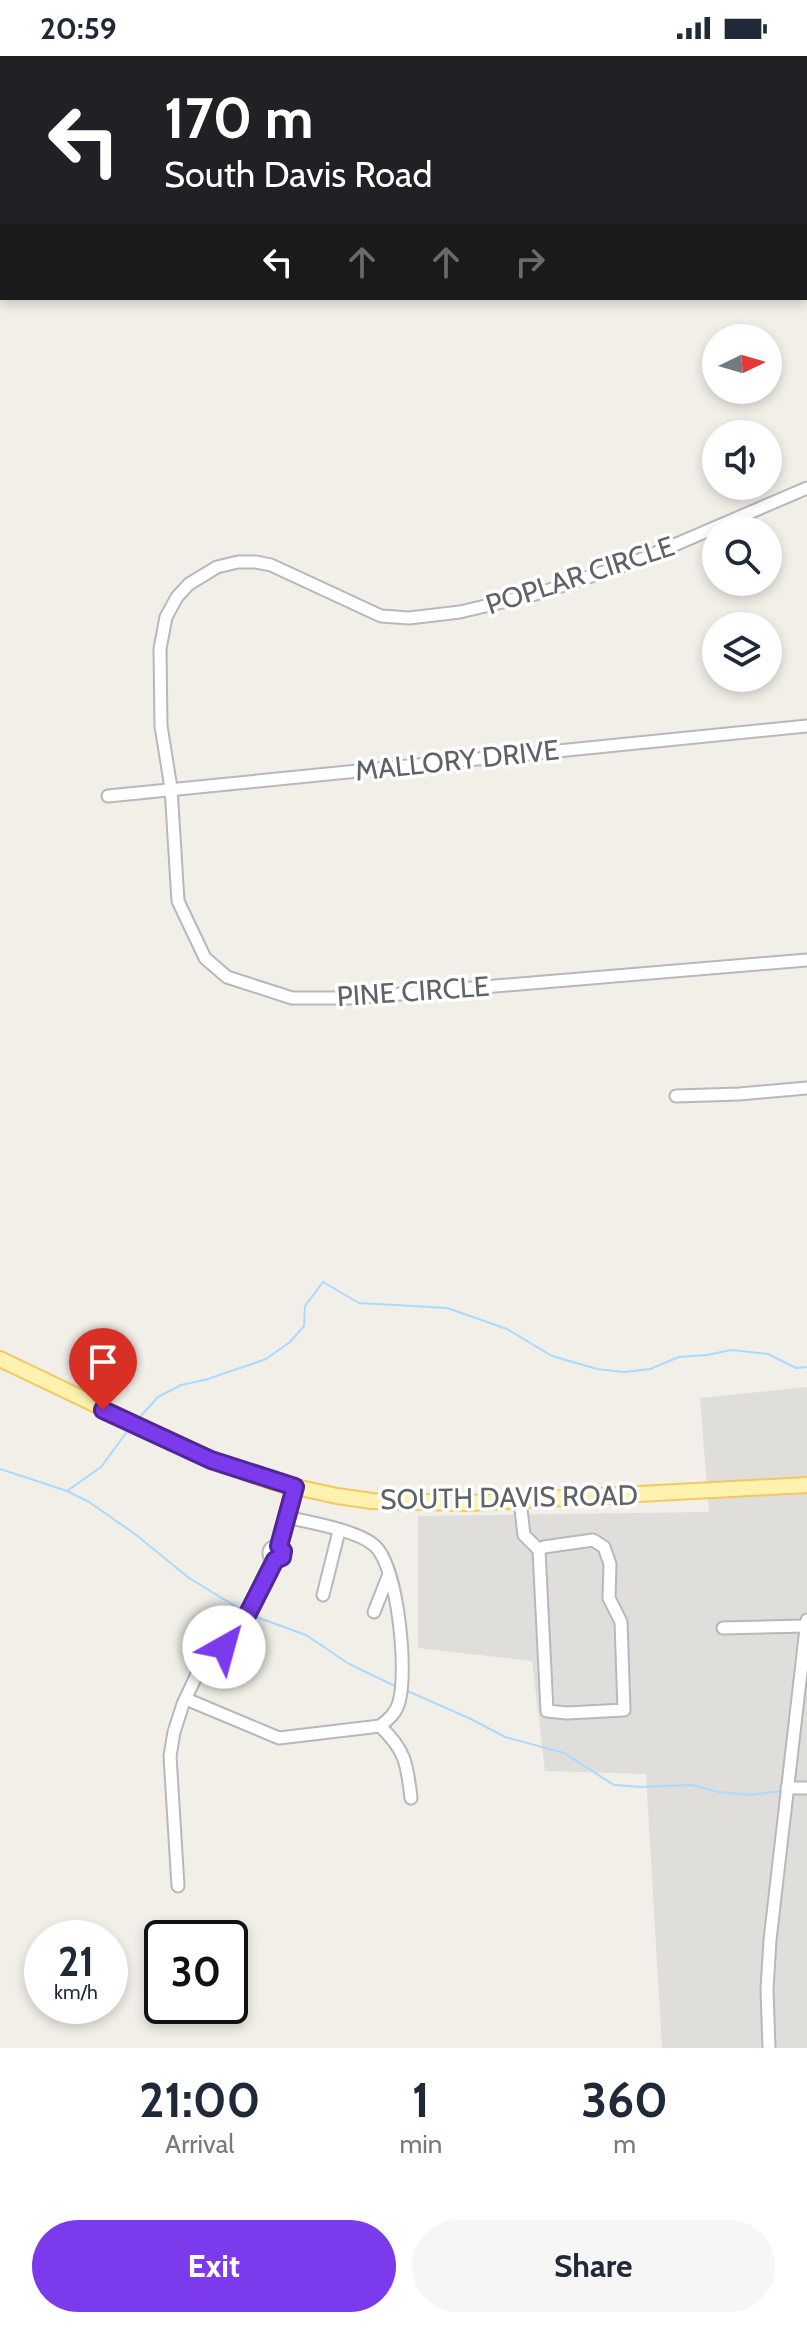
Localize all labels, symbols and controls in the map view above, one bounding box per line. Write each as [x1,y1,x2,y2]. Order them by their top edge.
text: 20:59 [40,10,117,47]
text: 170 m [164,84,314,152]
icon: left [32,88,136,192]
text: South Davis Road [164,152,432,196]
icon: left [256,240,300,284]
icon: ahead [340,240,384,284]
icon: ahead [424,240,468,284]
icon: right [508,240,552,284]
north arrow [702,324,782,404]
map controls [702,324,782,692]
button: sound [702,420,782,500]
button: search [702,516,782,596]
street label: POPLAR CIRCLE [481,529,679,621]
button: layers [702,612,782,692]
street label: MALLORY DRIVE [353,732,561,788]
street label: PINE CIRCLE [336,969,490,1013]
pin [69,1328,137,1410]
icon: arrive [81,1340,125,1384]
street label: SOUTH DAVIS ROAD [380,1478,638,1516]
position arrow [182,1605,266,1689]
speed limit sign: 30 [144,1920,248,2024]
text: 21 [58,1937,94,1986]
text: km/h [54,1980,98,2004]
text: 21:00 [139,2071,261,2129]
text: 1 [412,2071,430,2129]
text: 360 [581,2071,668,2129]
text: Arrival [165,2128,234,2160]
text: min [399,2128,442,2160]
text: m [613,2128,636,2160]
button: Exit [32,2220,396,2312]
button: Share [412,2220,775,2312]

